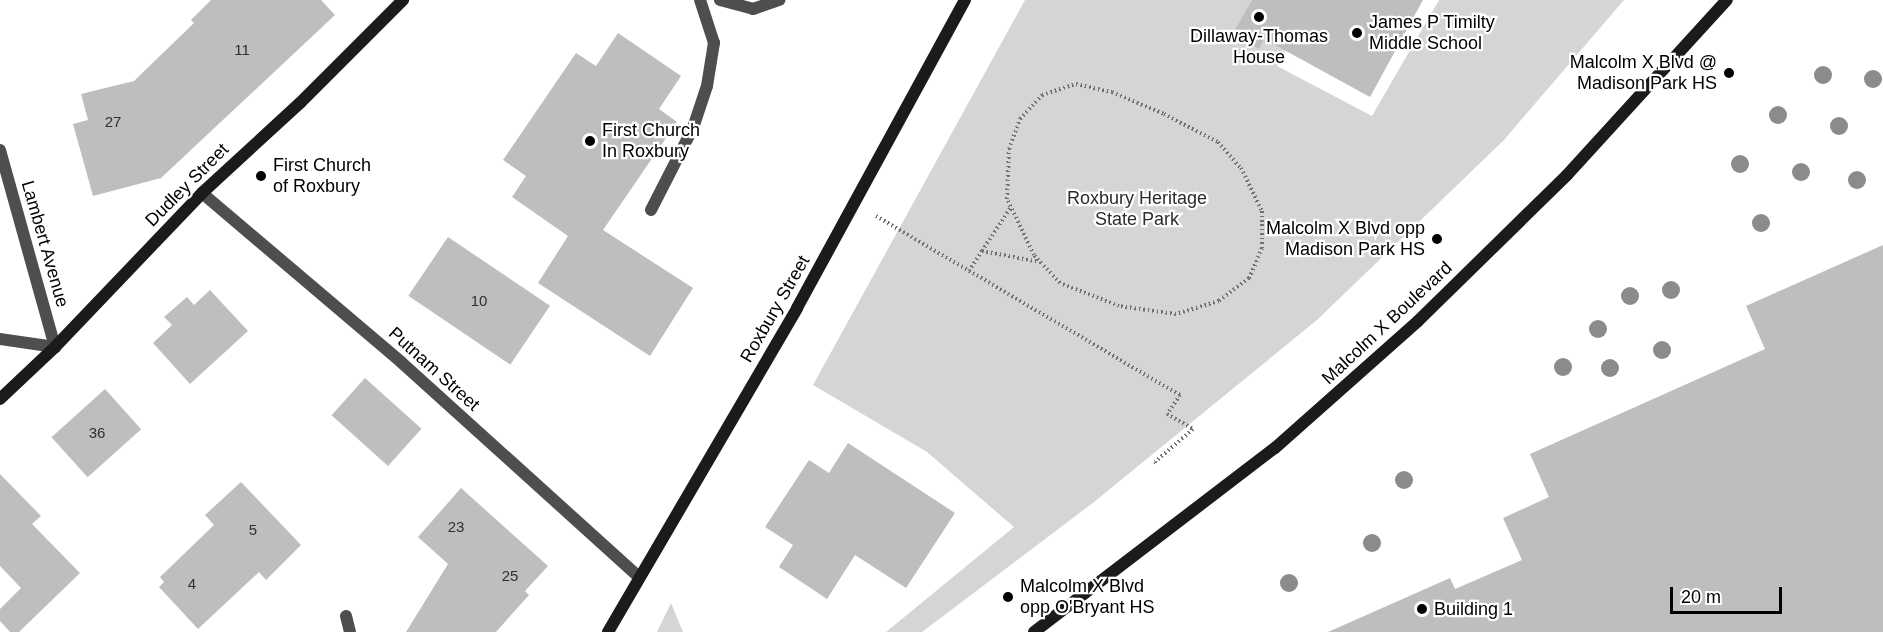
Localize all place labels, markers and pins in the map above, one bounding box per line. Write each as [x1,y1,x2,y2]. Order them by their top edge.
marker: Dillaway-Thomas House [1252,10,1266,24]
place label: James P Timilty Middle School [1369,12,1495,54]
place label: Dillaway-Thomas House [1190,26,1328,68]
marker: James P Timilty Middle School [1350,26,1364,40]
place label: Malcolm X Blvd @ Madison Park HS [1570,52,1717,94]
marker: Malcolm X Blvd @ Madison Park HS [1722,66,1736,80]
place label: First Church In Roxbury [602,120,700,162]
marker: First Church In Roxbury [583,134,597,148]
place label: First Church of Roxbury [273,155,371,198]
marker: First Church of Roxbury [254,169,268,183]
place label: Malcolm X Blvd opp Madison Park HS [1266,218,1425,260]
marker: Malcolm X Blvd opp Madison Park HS [1430,232,1444,246]
place label: Malcolm X Blvd opp O'Bryant HS [1020,576,1154,618]
marker: Malcolm X Blvd opp O'Bryant HS [1001,590,1015,604]
place label: Building 1 [1434,598,1513,620]
marker: Building 1 [1415,602,1429,616]

